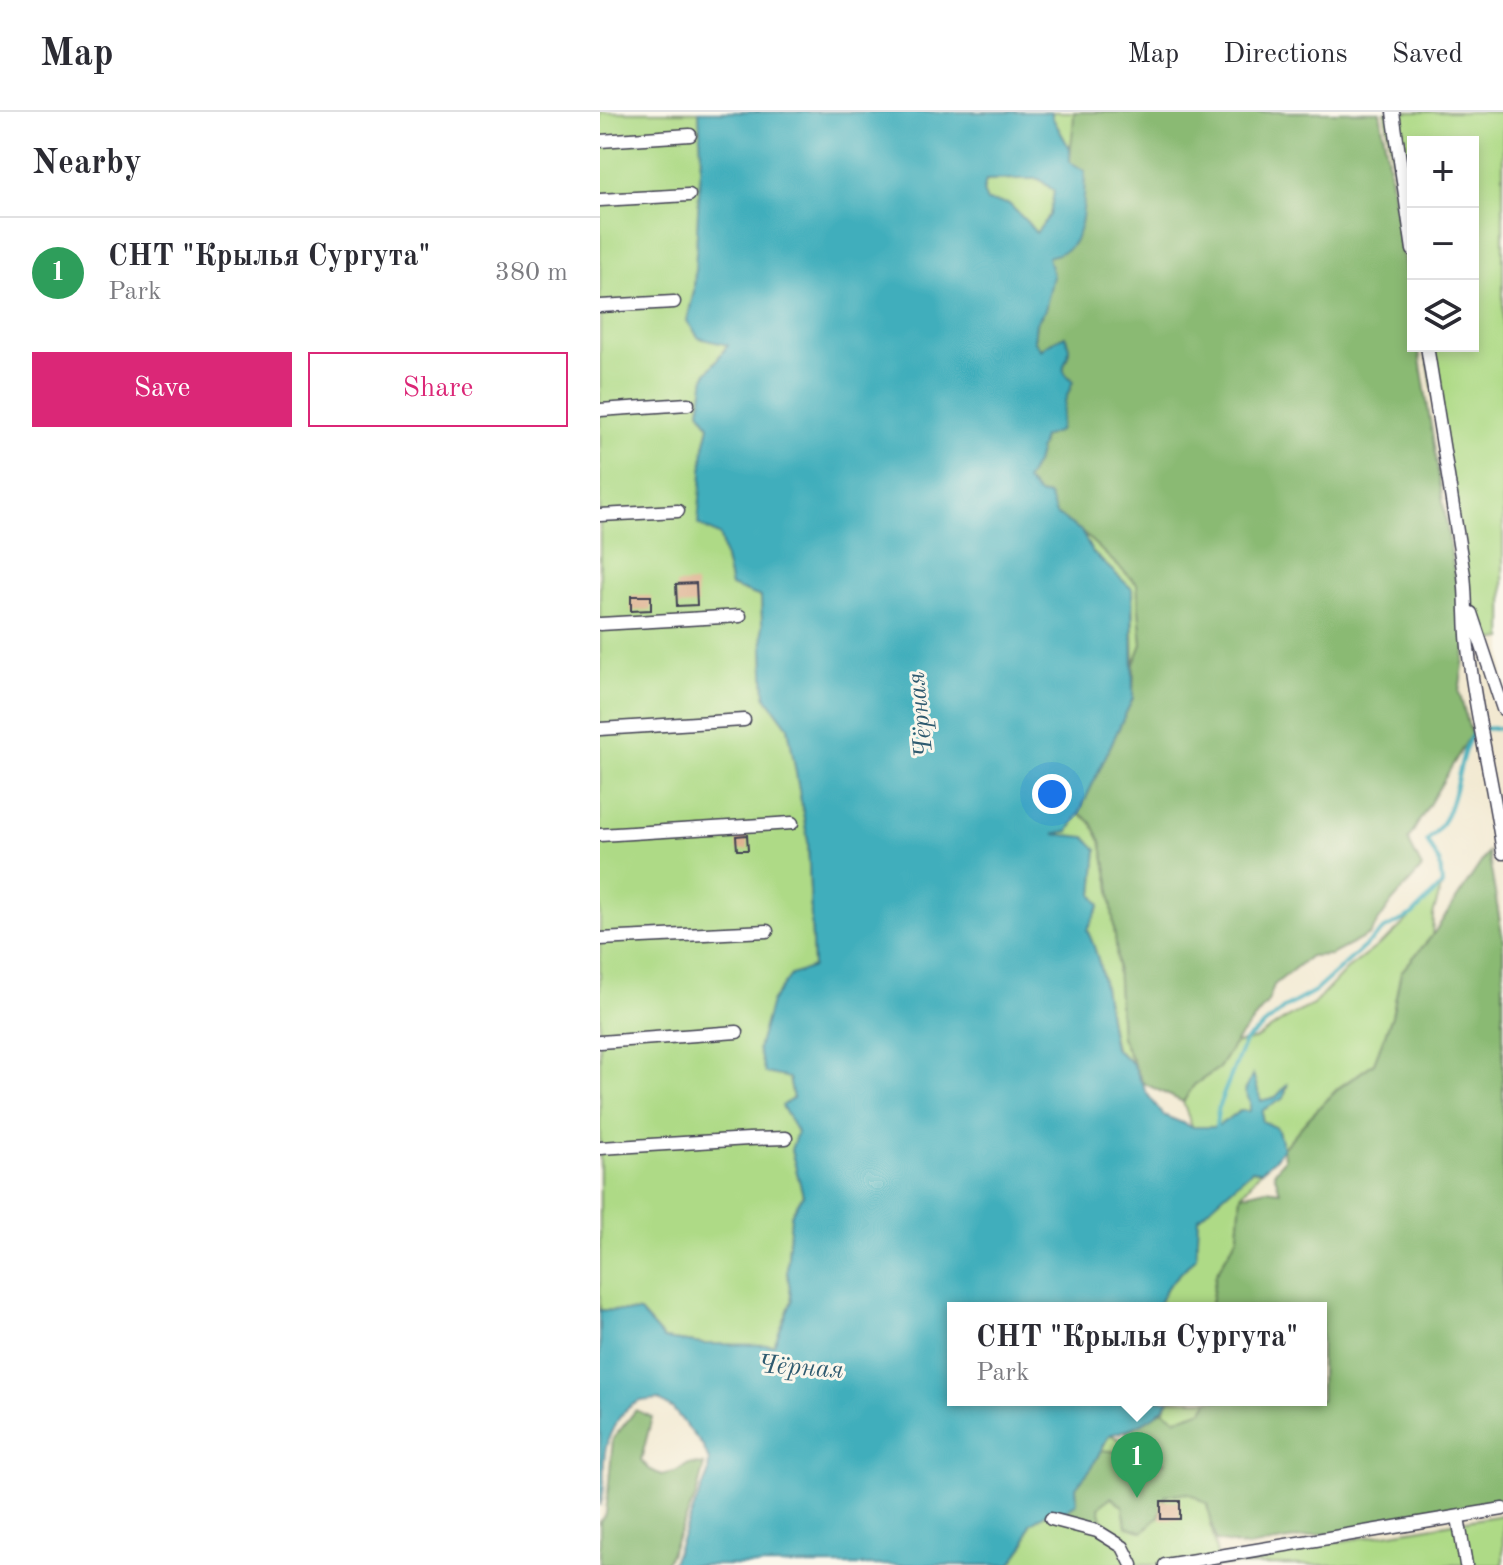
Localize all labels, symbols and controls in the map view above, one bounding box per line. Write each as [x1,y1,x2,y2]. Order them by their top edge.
text: Map [40,36,114,74]
text: Map [1127,41,1179,69]
text: Directions [1223,41,1348,69]
text: Saved [1392,41,1463,69]
map controls [1407,136,1479,352]
button: + [1407,136,1479,208]
text: Nearby [32,147,142,181]
button: − [1407,208,1479,280]
text: CНТ "Крылья Сургута" [108,242,430,272]
text: 1 [50,260,66,286]
text: 380 m [495,260,568,286]
text: Park [108,279,162,305]
button: layers [1407,280,1479,352]
button: Save [32,352,292,427]
button: Share [308,352,568,427]
water label: Чёрная [904,671,938,759]
your location [1032,774,1072,814]
popup [947,1302,1327,1406]
text: CНТ "Крылья Сургута" [976,1323,1298,1353]
water label: Чёрная [757,1352,845,1384]
text: Park [976,1360,1029,1386]
pin: 1 [1111,1432,1163,1498]

